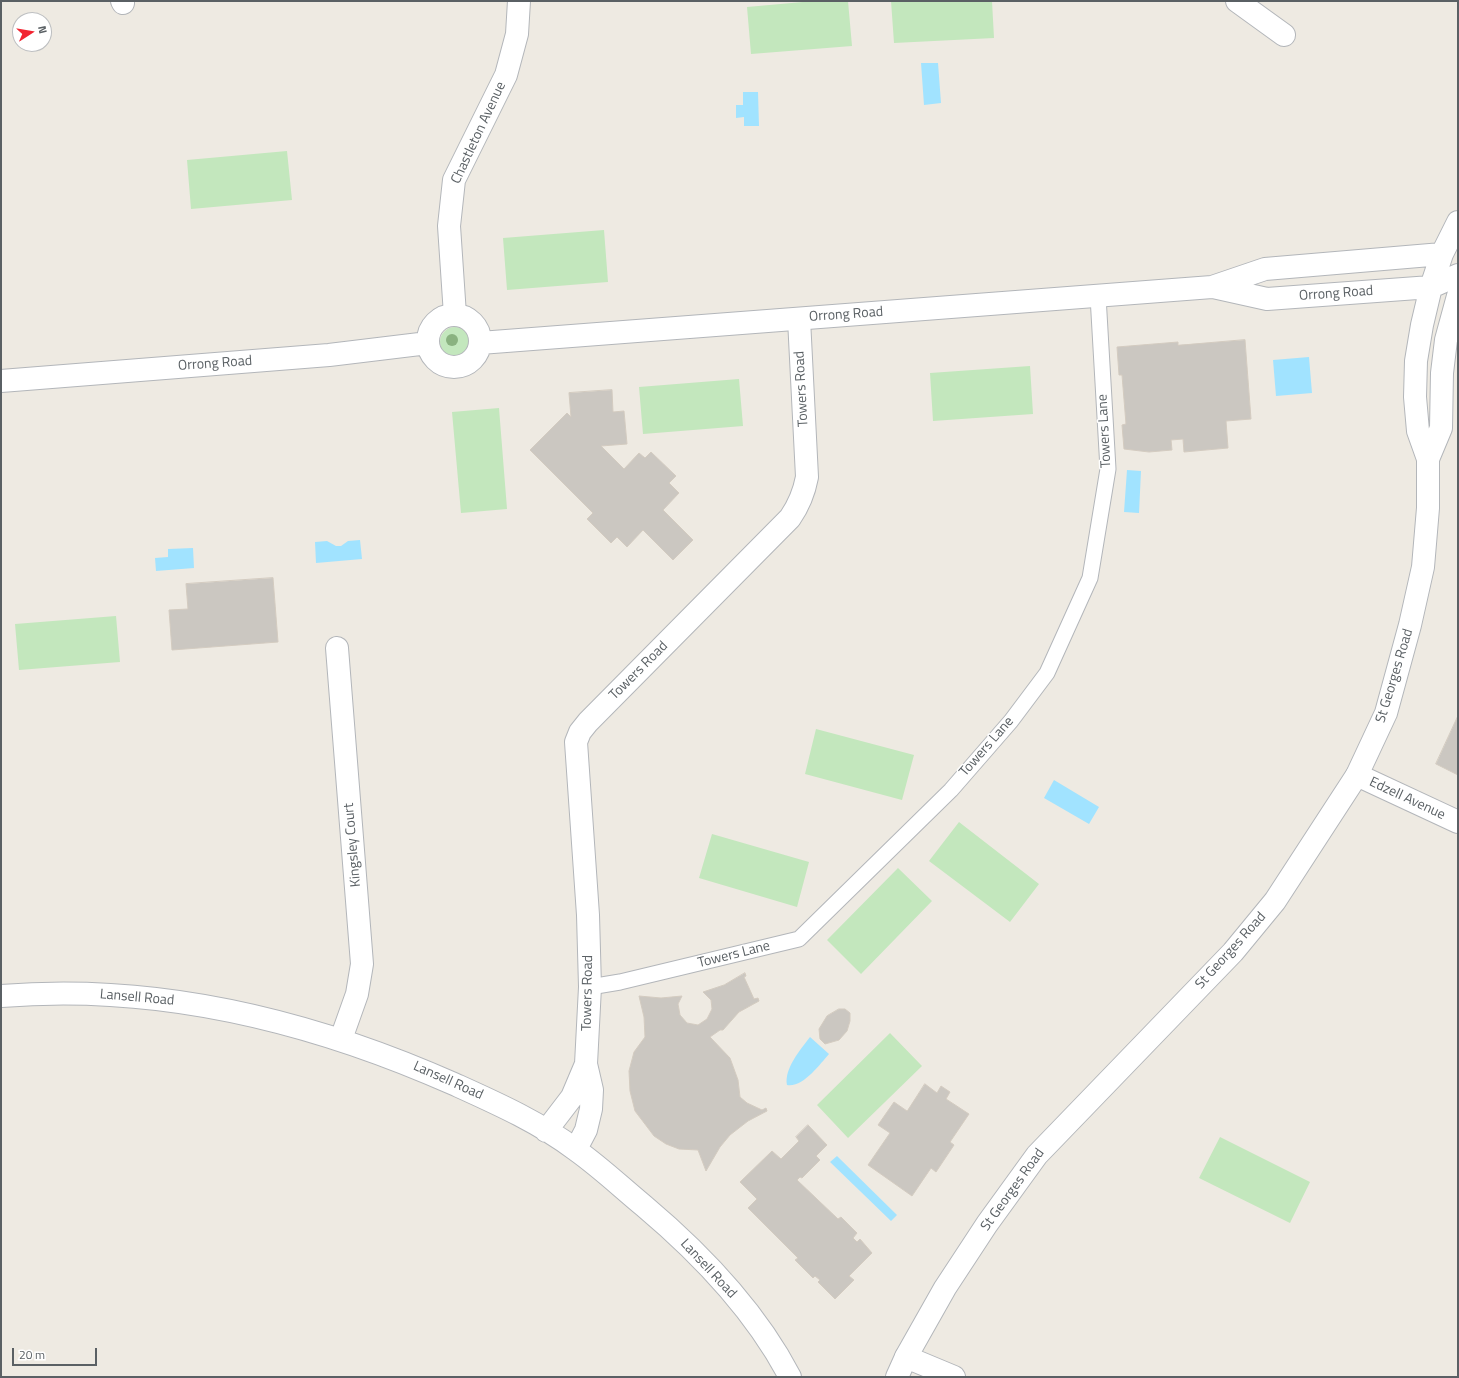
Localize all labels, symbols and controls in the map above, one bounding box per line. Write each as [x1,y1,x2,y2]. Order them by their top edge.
north arrow [12,12,52,52]
text: N [34,24,51,35]
street label: Chastleton Avenue [448,79,510,187]
street label: Orrong Road [1298,283,1374,305]
street label: Orrong Road [808,304,884,326]
street label: Towers Road [792,351,812,427]
street label: Orrong Road [177,353,253,375]
street label: Towers Lane [1095,394,1115,468]
street label: St Georges Road [1373,627,1417,725]
street label: Towers Road [606,638,672,704]
street label: Towers Lane [956,714,1018,780]
street label: Edzell Avenue [1366,774,1448,824]
street label: Kingsley Court [341,802,365,888]
street label: St Georges Road [1192,909,1270,993]
street label: Towers Lane [696,938,772,972]
street label: Towers Road [579,955,597,1031]
street label: Lansell Road [99,986,175,1010]
street label: Lansell Road [410,1058,486,1104]
street label: St Georges Road [978,1146,1048,1234]
street label: Lansell Road [676,1236,740,1302]
scale bar [14,1340,99,1366]
text: 20 m [19,1345,45,1364]

